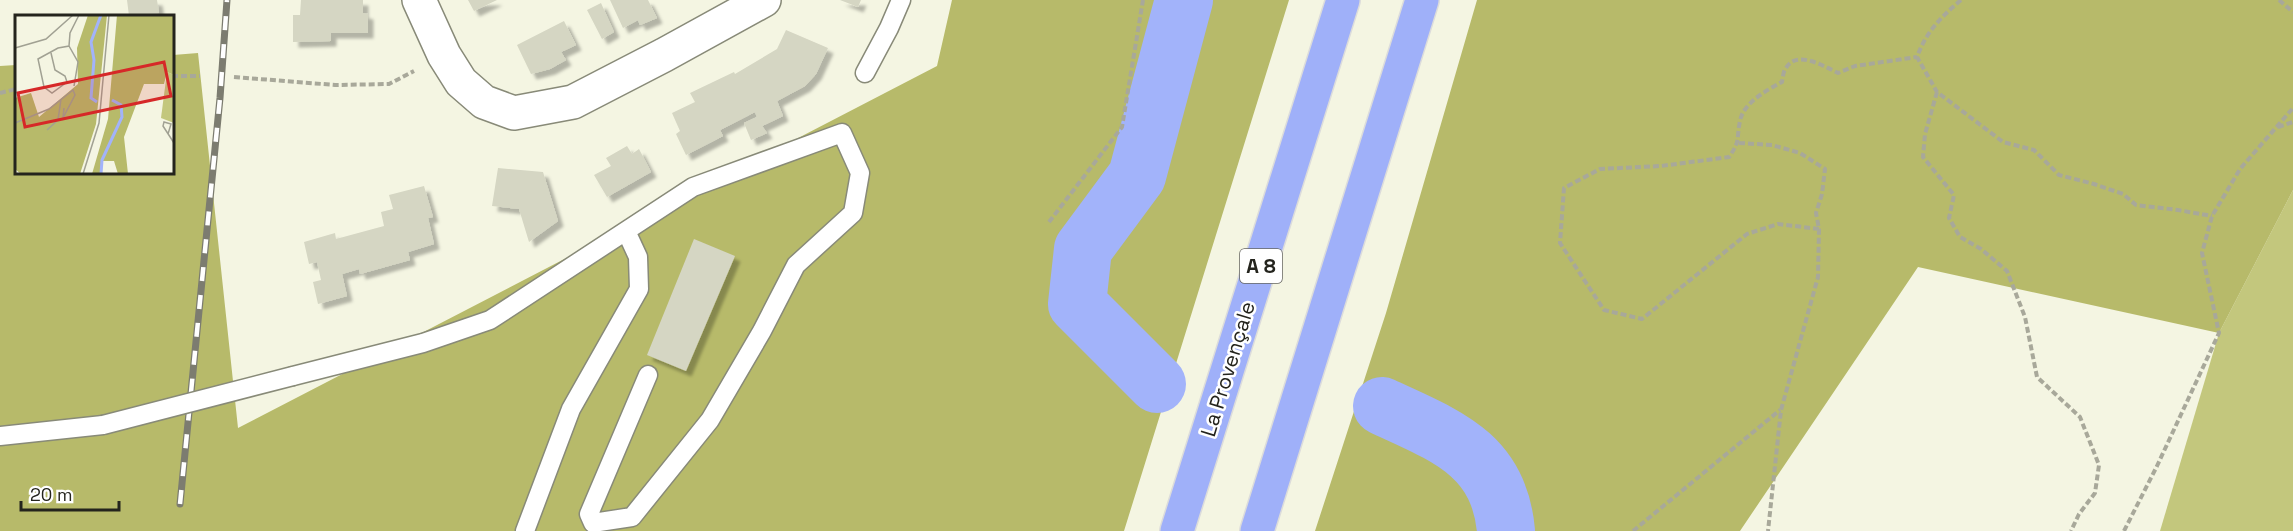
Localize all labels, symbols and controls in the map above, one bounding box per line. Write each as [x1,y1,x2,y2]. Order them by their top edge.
inset map [15,15,174,174]
road number: A 8 [1240,249,1282,283]
street label: La Provençale [1194,298,1261,440]
scale bar [21,474,118,512]
text: 20 m [30,483,73,506]

